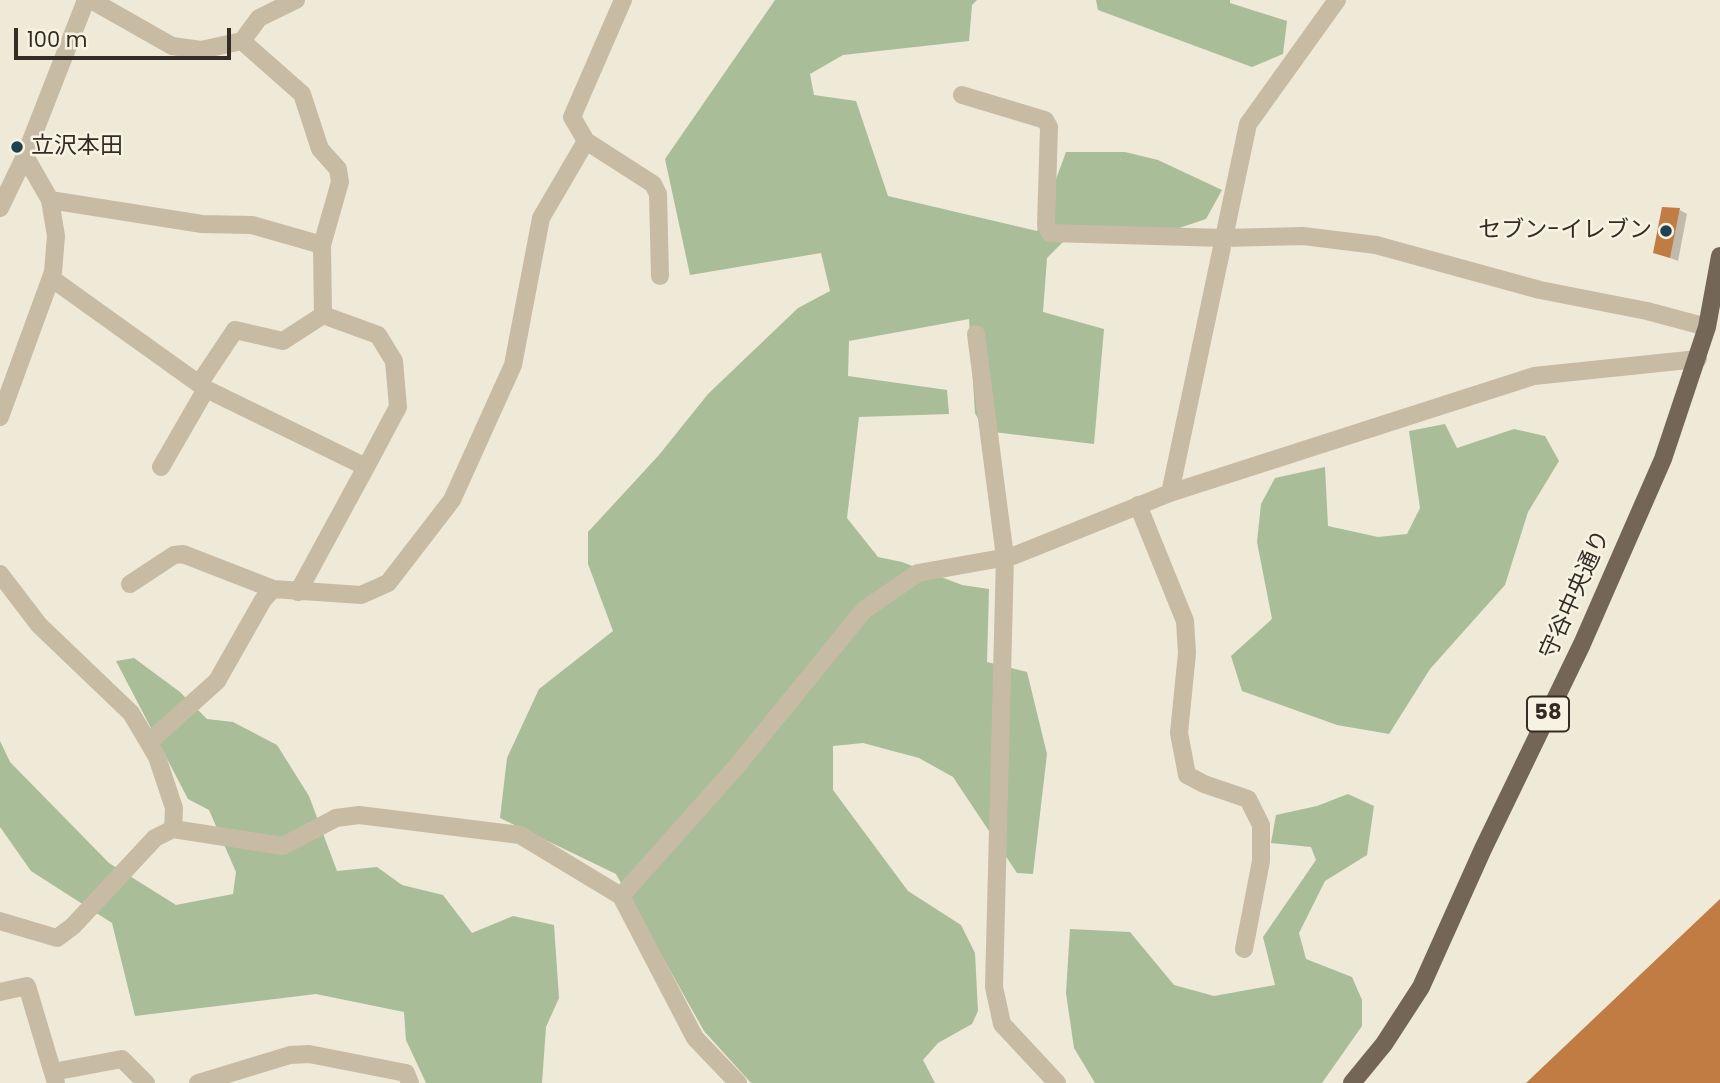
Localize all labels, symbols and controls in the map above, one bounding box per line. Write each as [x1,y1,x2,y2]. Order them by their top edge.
scale bar [18,14,234,58]
text: 100 m [27,25,87,54]
place label: 立沢本田 [31,133,123,161]
marker: 立沢本田 [9,139,25,155]
place label: セブン-イレブン [1478,217,1652,245]
marker: セブン-イレブン [1658,223,1674,239]
street label: 守谷中央通り [1535,526,1617,664]
road number: 58 [1527,696,1569,732]

